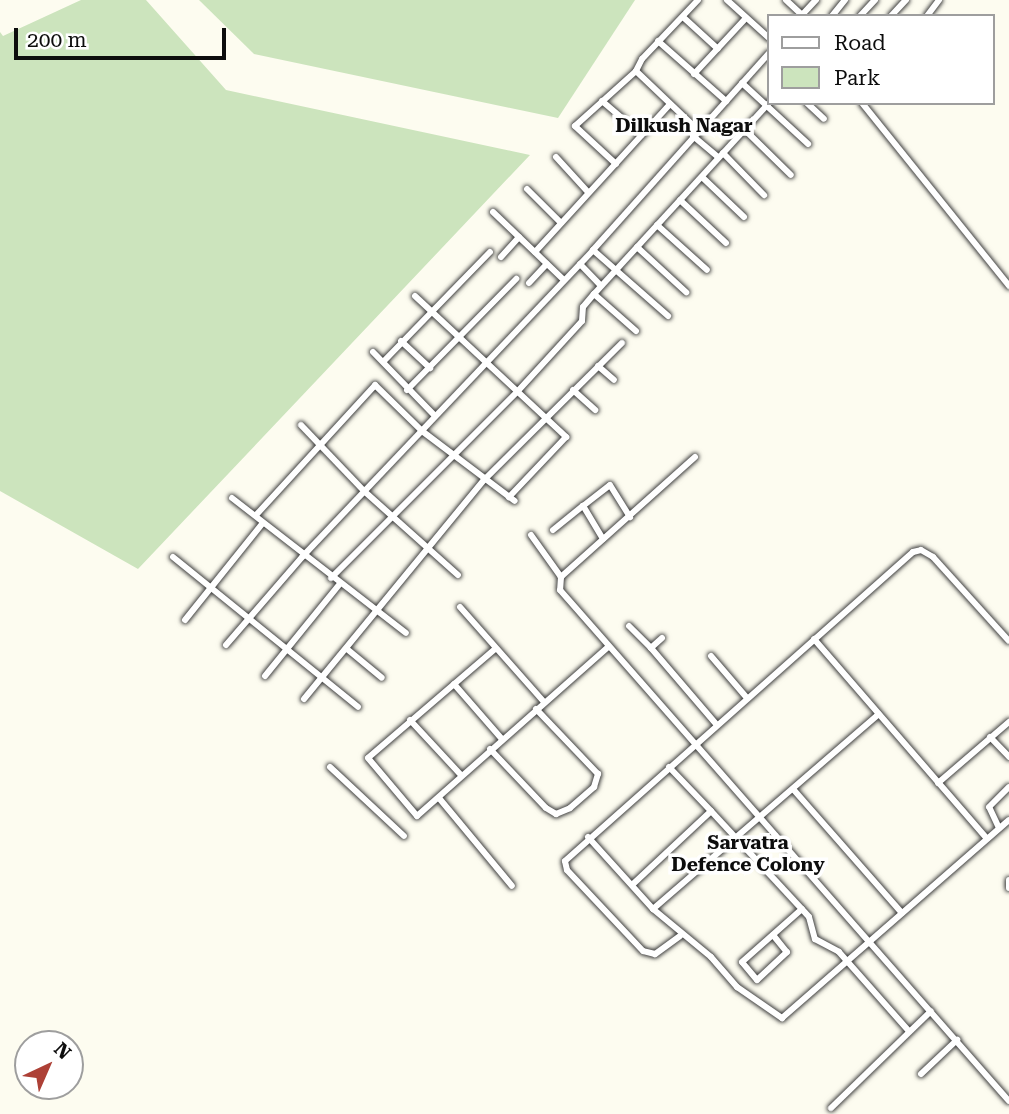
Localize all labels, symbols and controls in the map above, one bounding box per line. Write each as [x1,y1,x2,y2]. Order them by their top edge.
scale bar [18,14,229,58]
legend [768,14,995,105]
text: 200 m [27,28,87,52]
text: Road [834,31,886,55]
text: Park [834,66,880,90]
district label: Dilkush Nagar [615,115,753,137]
district label: Sarvatra Defence Colony [671,832,825,876]
north arrow [14,1030,84,1100]
text: N [49,1038,76,1064]

